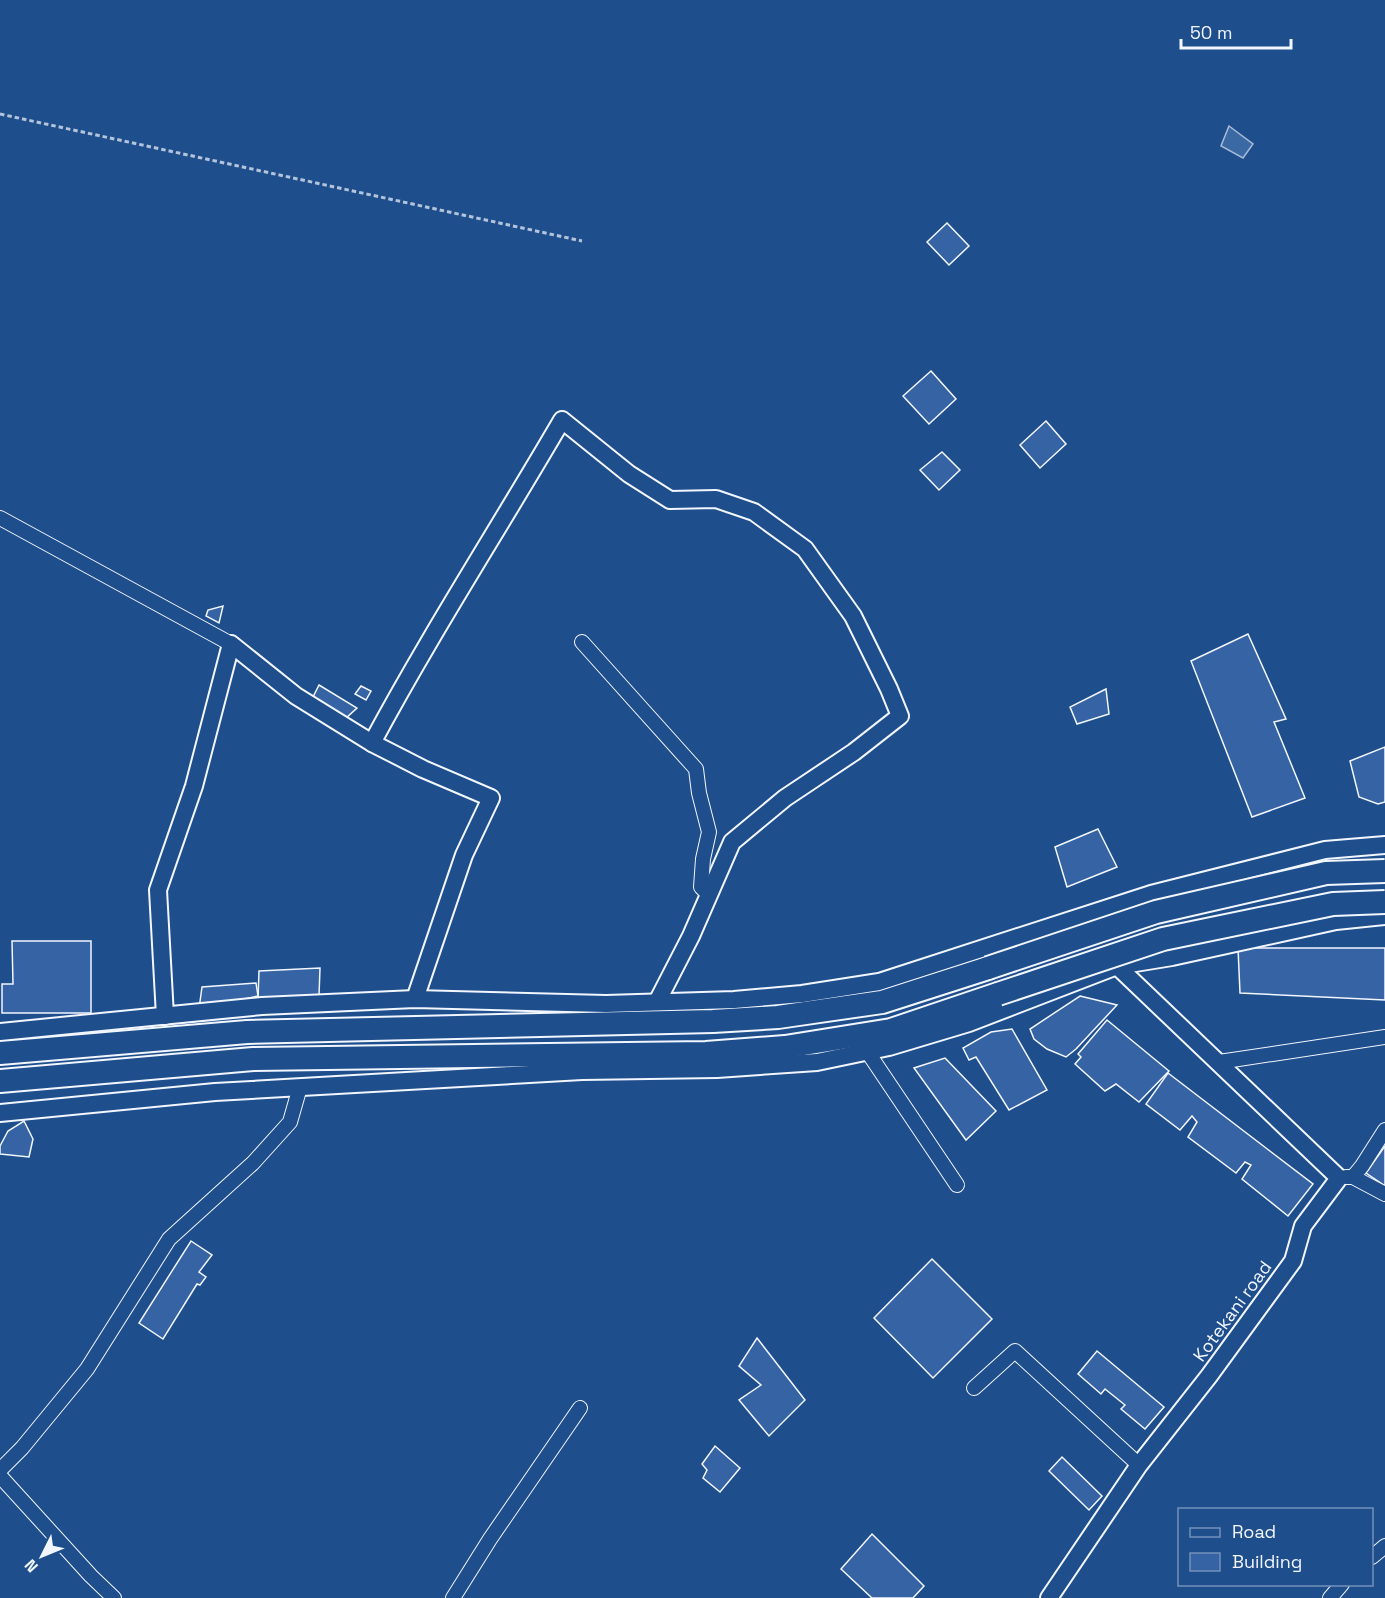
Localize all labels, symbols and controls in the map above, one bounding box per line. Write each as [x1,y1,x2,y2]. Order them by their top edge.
scale bar [1181,12,1290,50]
text: 50 m [1190,21,1232,44]
street label: Kotekani road [1188,1256,1276,1366]
legend [1178,1508,1373,1586]
text: Road [1232,1520,1276,1543]
north arrow [12,1526,72,1586]
text: Building [1232,1550,1302,1573]
text: N [20,1555,43,1577]

